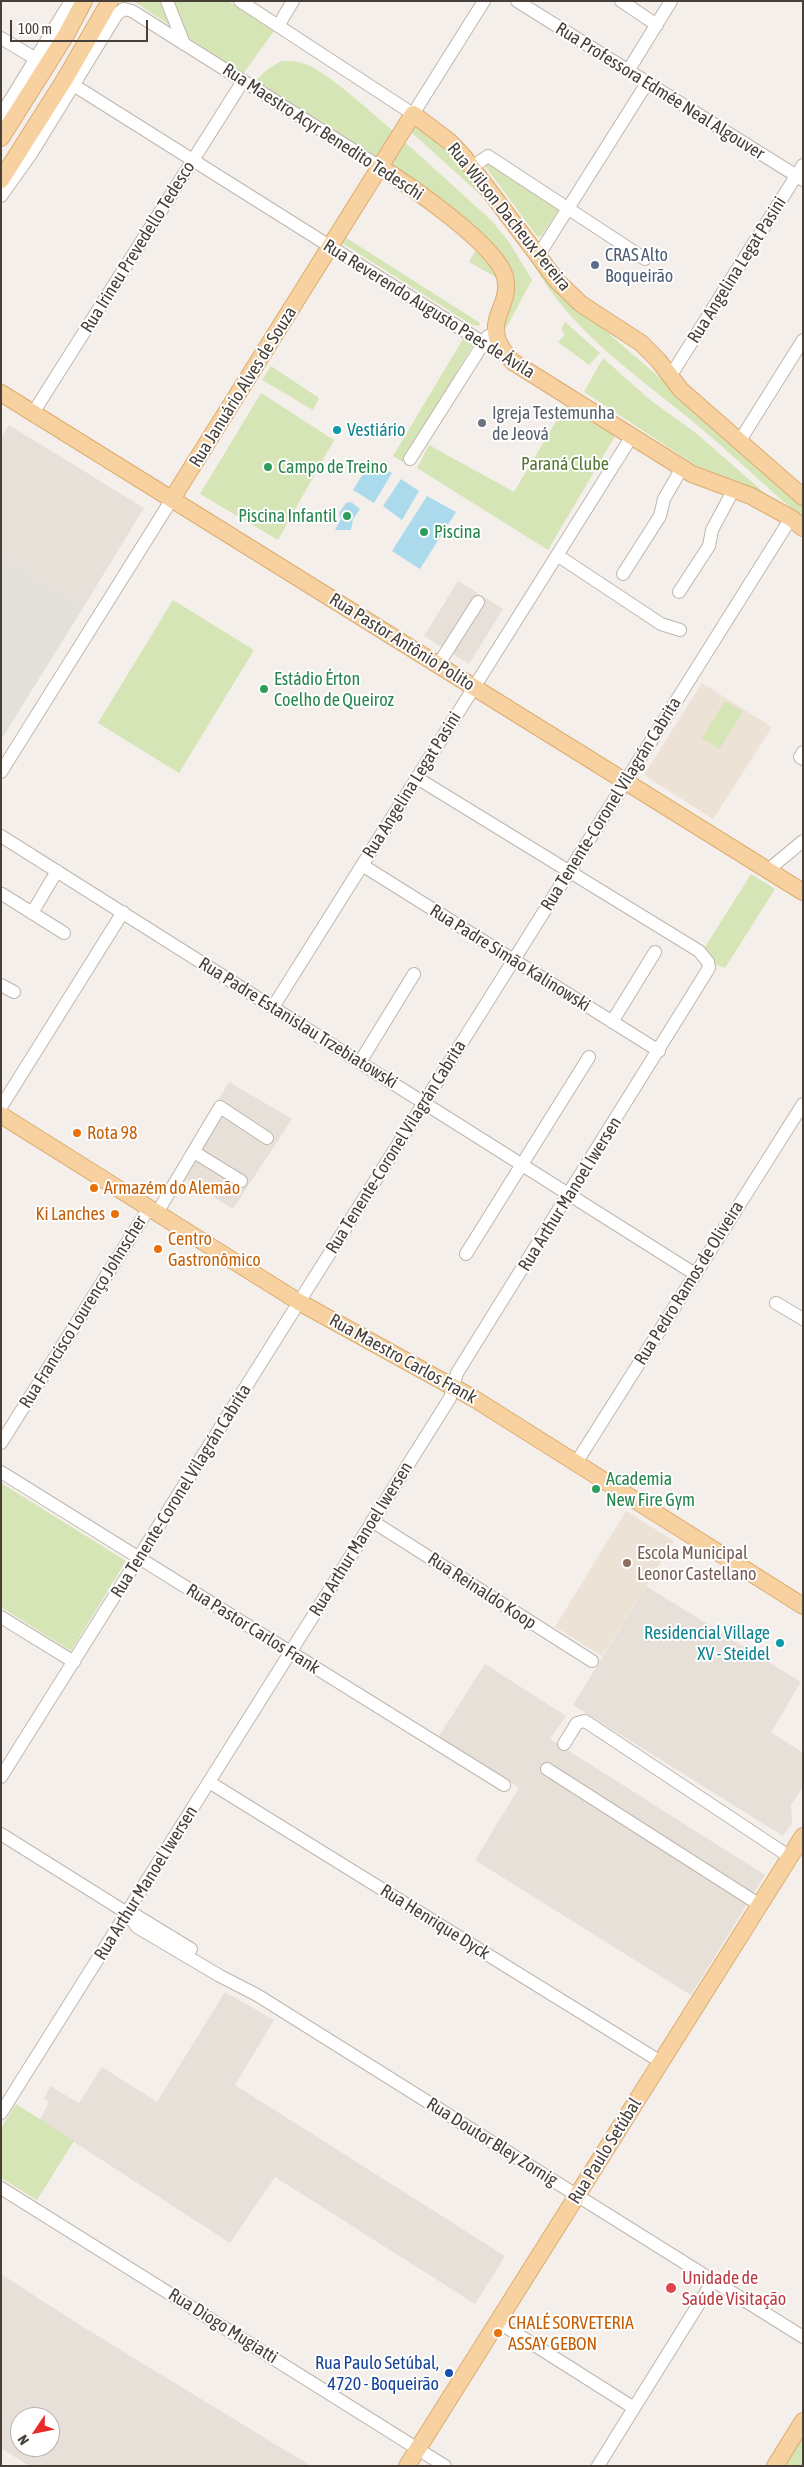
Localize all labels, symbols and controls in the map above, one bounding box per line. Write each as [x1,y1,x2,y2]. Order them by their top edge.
scale bar [12,10,150,42]
street label: Rua Professora Edmée Neal Algouver [552,18,768,164]
text: 100 m [18,20,52,37]
street label: Rua Maestro Acyr Benedito Tedeschi [218,59,428,205]
street label: Rua Wilson Dacheux Pereira [442,138,576,296]
street label: Rua Irineu Prevedello Tedesco [76,157,200,337]
street label: Rua Angelina Legat Pasini [683,193,791,347]
street label: Rua Reverendo Augusto Paes de Ávila [319,235,539,383]
place label: CRAS Alto Boqueirão [605,244,673,286]
marker: CRAS Alto Boqueirão [589,259,601,271]
street label: Rua Januário Alves de Souza [185,303,301,471]
place label: Igreja Testemunha de Jeová [492,402,615,444]
marker: Igreja Testemunha de Jeová [476,417,488,429]
place label: Vestiário [347,419,405,441]
marker: Vestiário [331,424,343,436]
park label: Paraná Clube [521,453,609,475]
place label: Campo de Treino [278,456,388,478]
marker: Campo de Treino [262,461,274,473]
place label: Piscina Infantil [238,505,337,527]
marker: Piscina Infantil [341,510,353,522]
place label: Piscina [434,521,481,543]
marker: Piscina [418,526,430,538]
street label: Rua Pastor Antônio Polito [325,589,479,695]
place label: Estádio Érton Coelho de Queiroz [274,668,394,711]
marker: Estádio Érton Coelho de Queiroz [258,683,270,695]
street label: Rua Tenente-Coronel Vilagrán Cabrita [536,693,686,915]
street label: Rua Angelina Legat Pasini [358,708,466,862]
street label: Rua Padre Simão Kalinowski [426,900,594,1016]
street label: Rua Padre Estanislau Trzebiatowski [195,953,401,1093]
street label: Rua Tenente-Coronel Vilagrán Cabrita [321,1036,471,1258]
street label: Rua Arthur Manoel Iwersen [514,1113,626,1275]
place label: Rota 98 [87,1122,137,1144]
marker: Rota 98 [71,1127,83,1139]
place label: Armazém do Alemão [104,1177,240,1199]
marker: Armazém do Alemão [88,1182,100,1194]
street label: Rua Pedro Ramos de Oliveira [630,1197,748,1369]
place label: Ki Lanches [36,1203,105,1225]
marker: Ki Lanches [109,1208,121,1220]
street label: Rua Francisco Lourenço Johnscher [15,1212,151,1412]
place label: Centro Gastronômico [168,1228,261,1270]
marker: Centro Gastronômico [152,1243,164,1255]
street label: Rua Maestro Carlos Frank [325,1309,481,1409]
street label: Rua Tenente-Coronel Vilagrán Cabrita [106,1380,256,1602]
street label: Rua Arthur Manoel Iwersen [305,1458,417,1620]
place label: Academia New Fire Gym [606,1468,695,1510]
marker: Academia New Fire Gym [590,1483,602,1495]
place label: Escola Municipal Leonor Castellano [637,1542,757,1585]
street label: Rua Reinaldo Koop [424,1548,540,1634]
marker: Escola Municipal Leonor Castellano [621,1557,633,1569]
street label: Rua Pastor Carlos Frank [182,1579,324,1679]
place label: Residencial Village XV - Steidel [644,1622,770,1665]
marker: Residencial Village XV - Steidel [774,1637,786,1649]
street label: Rua Arthur Manoel Iwersen [90,1802,202,1964]
street label: Rua Henrique Dyck [376,1880,494,1964]
street label: Rua Doutor Bley Zornig [422,2093,562,2191]
street label: Rua Paulo Setúbal [564,2094,646,2208]
place label: Unidade de Saúde Visitação [682,2267,786,2310]
marker: Unidade de Saúde Visitação [664,2281,678,2295]
street label: Rua Diogo Mugiatti [164,2284,282,2368]
place label: CHALÉ SORVETERIA ASSAY GEBON [508,2312,634,2354]
marker: CHALÉ SORVETERIA ASSAY GEBON [492,2327,504,2339]
place label: Rua Paulo Setúbal, 4720 - Boqueirão [315,2352,439,2394]
marker: Rua Paulo Setúbal, 4720 - Boqueirão [443,2367,455,2379]
north arrow [10,2407,60,2457]
text: N [14,2432,32,2448]

